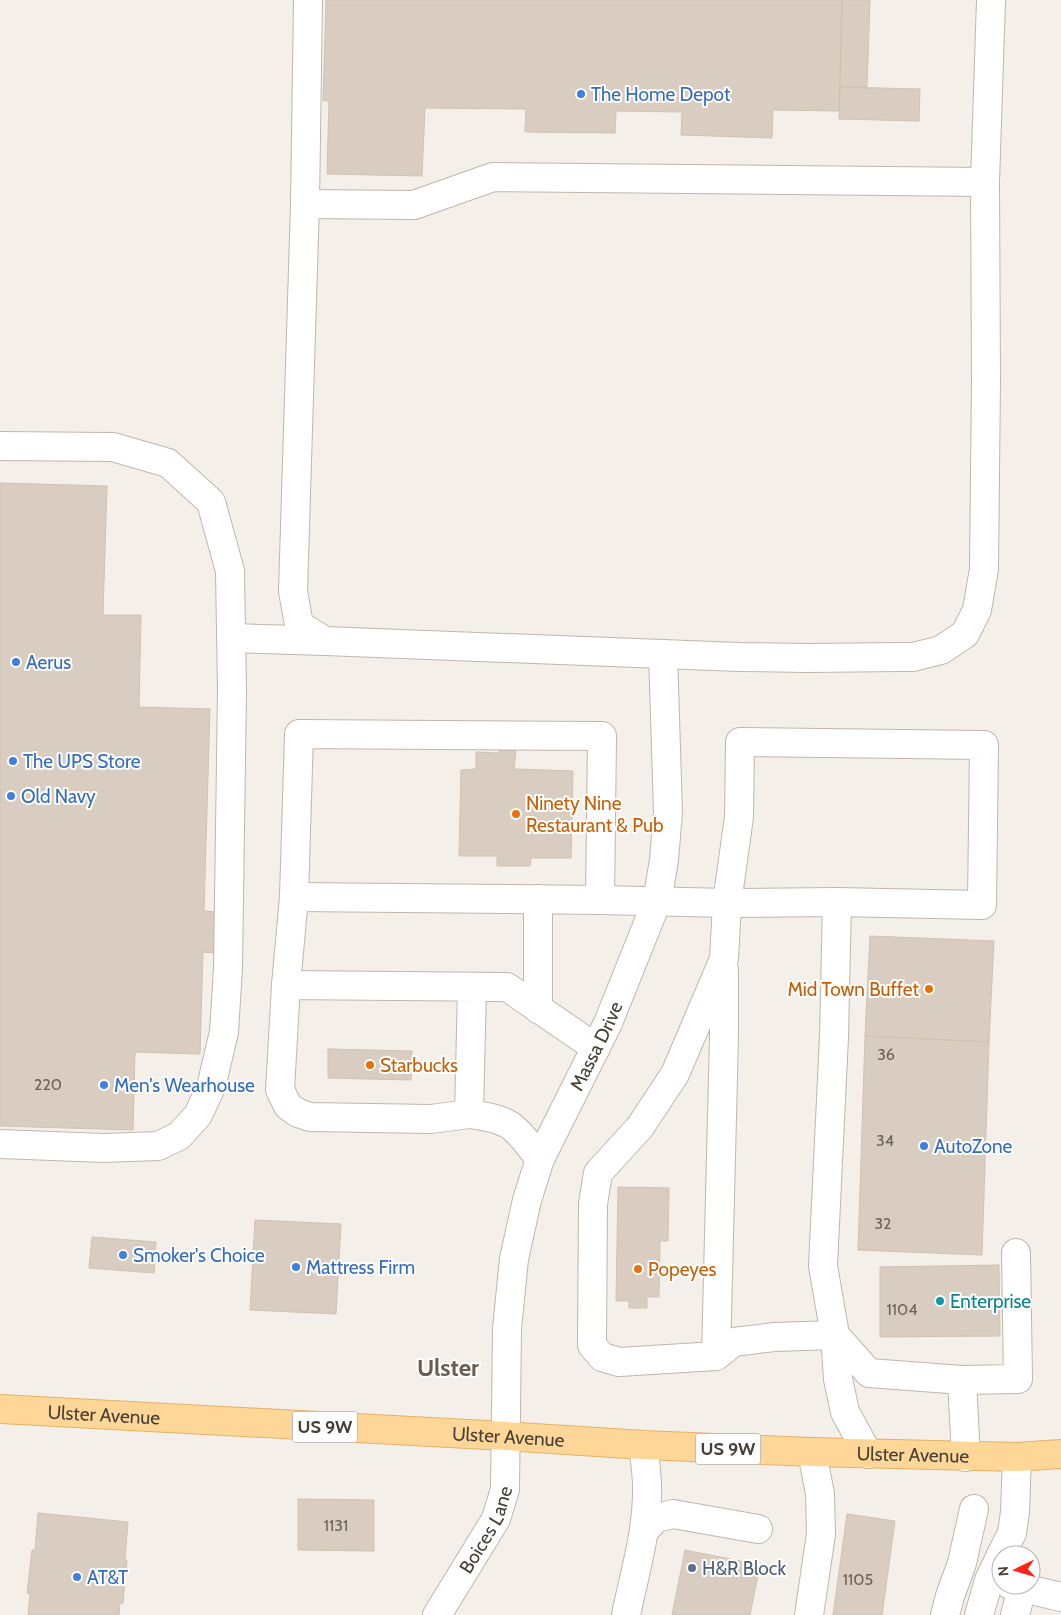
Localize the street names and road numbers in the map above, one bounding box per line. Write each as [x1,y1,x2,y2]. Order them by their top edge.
street label: Massa Drive [565,998,627,1094]
street label: Ulster Avenue [47,1400,161,1429]
road number: US 9W [292,1411,358,1442]
street label: Ulster Avenue [451,1422,565,1451]
road number: US 9W [696,1434,760,1465]
street label: Ulster Avenue [856,1442,970,1467]
street label: Boices Lane [454,1483,517,1577]

